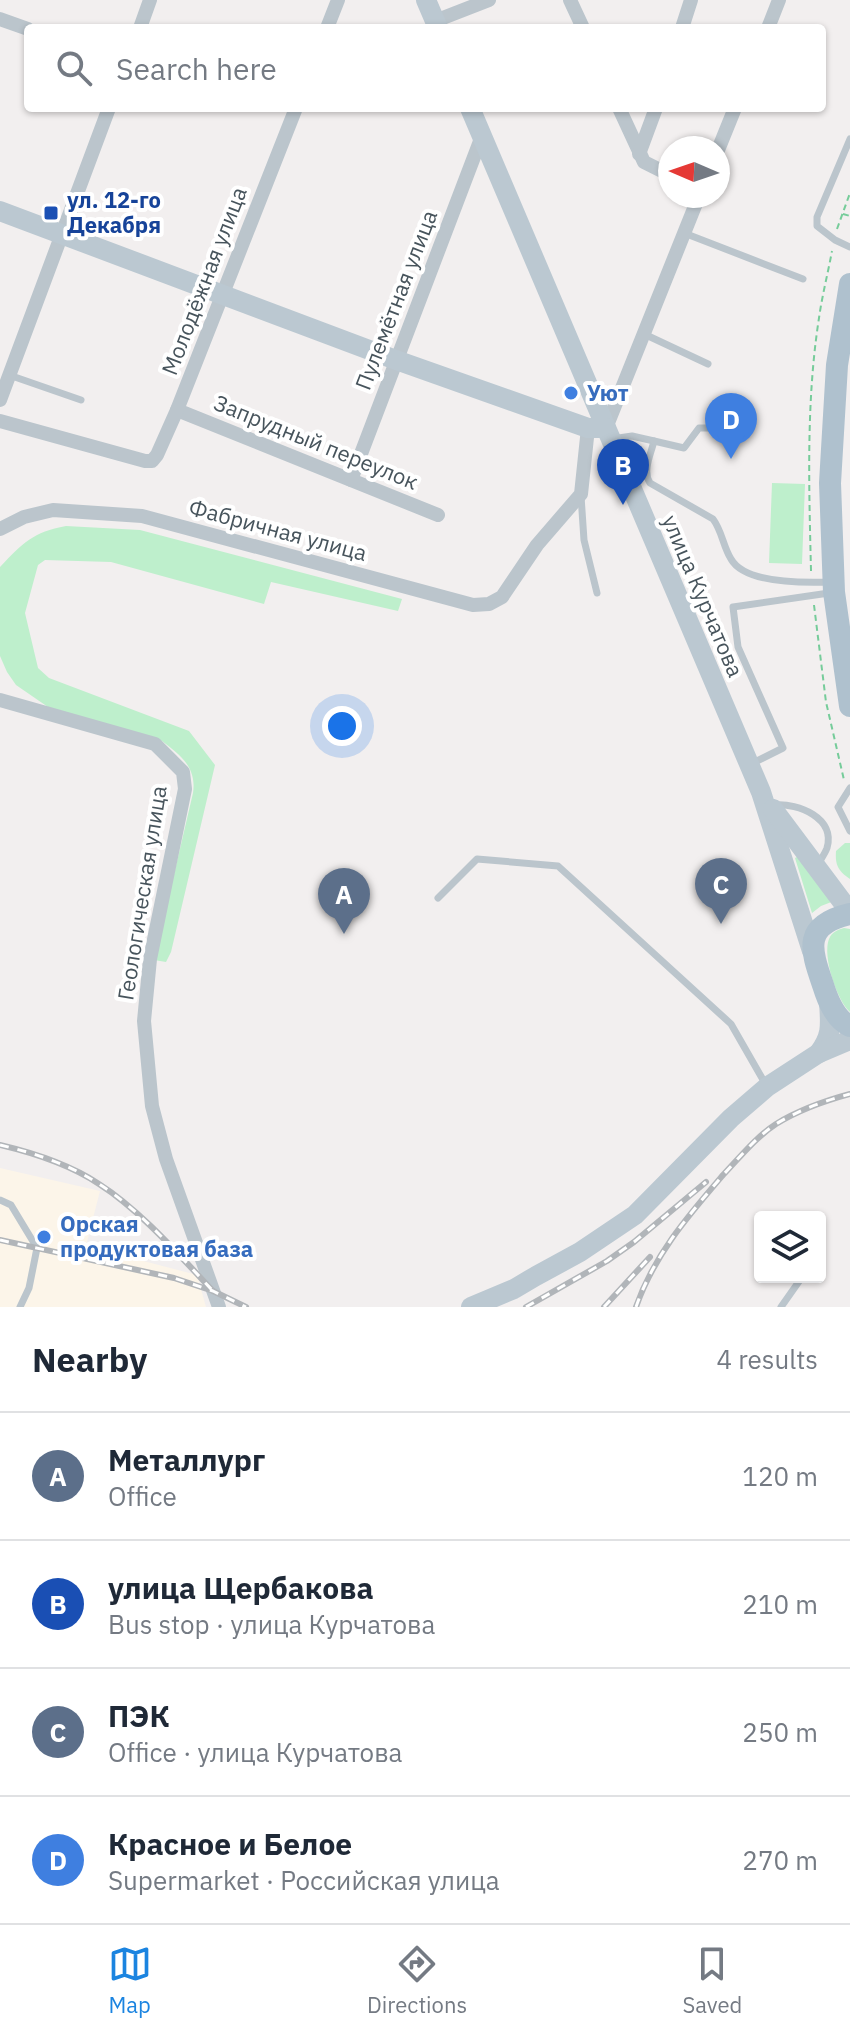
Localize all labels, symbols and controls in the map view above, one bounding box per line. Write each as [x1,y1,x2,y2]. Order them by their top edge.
search box [24,24,826,112]
icon: search [52,46,96,90]
text: Search here [116,49,277,88]
north arrow [658,136,730,208]
street label: Молодёжная улица [154,182,253,379]
place label: ул. 12-го Декабря [67,185,161,239]
marker: ул. 12-го Декабря [42,204,60,222]
street label: Пулемётная улица [348,205,443,394]
place label: Уют [587,378,629,407]
marker: Уют [562,384,580,402]
street label: Запрудный переулок [210,387,423,496]
pin: D [705,393,757,459]
pin: B [597,439,649,505]
street label: Фабричная улица [186,492,370,567]
street label: улица Курчатова [656,510,751,681]
your location [322,706,362,746]
street label: Геологическая улица [110,783,173,1002]
pin: C [695,858,747,924]
pin: A [318,868,370,934]
place label: Орская продуктовая база [60,1209,253,1263]
map controls [754,1211,826,1283]
button: layers [754,1211,826,1283]
marker: Орская продуктовая база [35,1228,53,1246]
text: Nearby [32,1337,147,1381]
text: 4 results [716,1342,818,1376]
text: Металлург [108,1440,265,1479]
text: A [49,1459,67,1493]
text: 120 m [742,1459,818,1493]
text: Office [108,1479,177,1513]
text: улица Щербакова [108,1568,374,1607]
text: B [49,1587,67,1621]
text: 210 m [742,1587,818,1621]
text: Bus stop · улица Курчатова [108,1607,435,1641]
text: ПЭК [108,1696,170,1735]
text: C [50,1715,66,1749]
text: 250 m [742,1715,818,1749]
text: Office · улица Курчатова [108,1735,402,1769]
text: Красное и Белое [108,1824,352,1863]
text: D [49,1843,67,1877]
text: 270 m [742,1843,818,1877]
text: Supermarket · Российская улица [108,1863,500,1897]
tab: Map [108,1942,152,2019]
tab: Directions [367,1942,467,2019]
tab: Saved [682,1942,742,2019]

